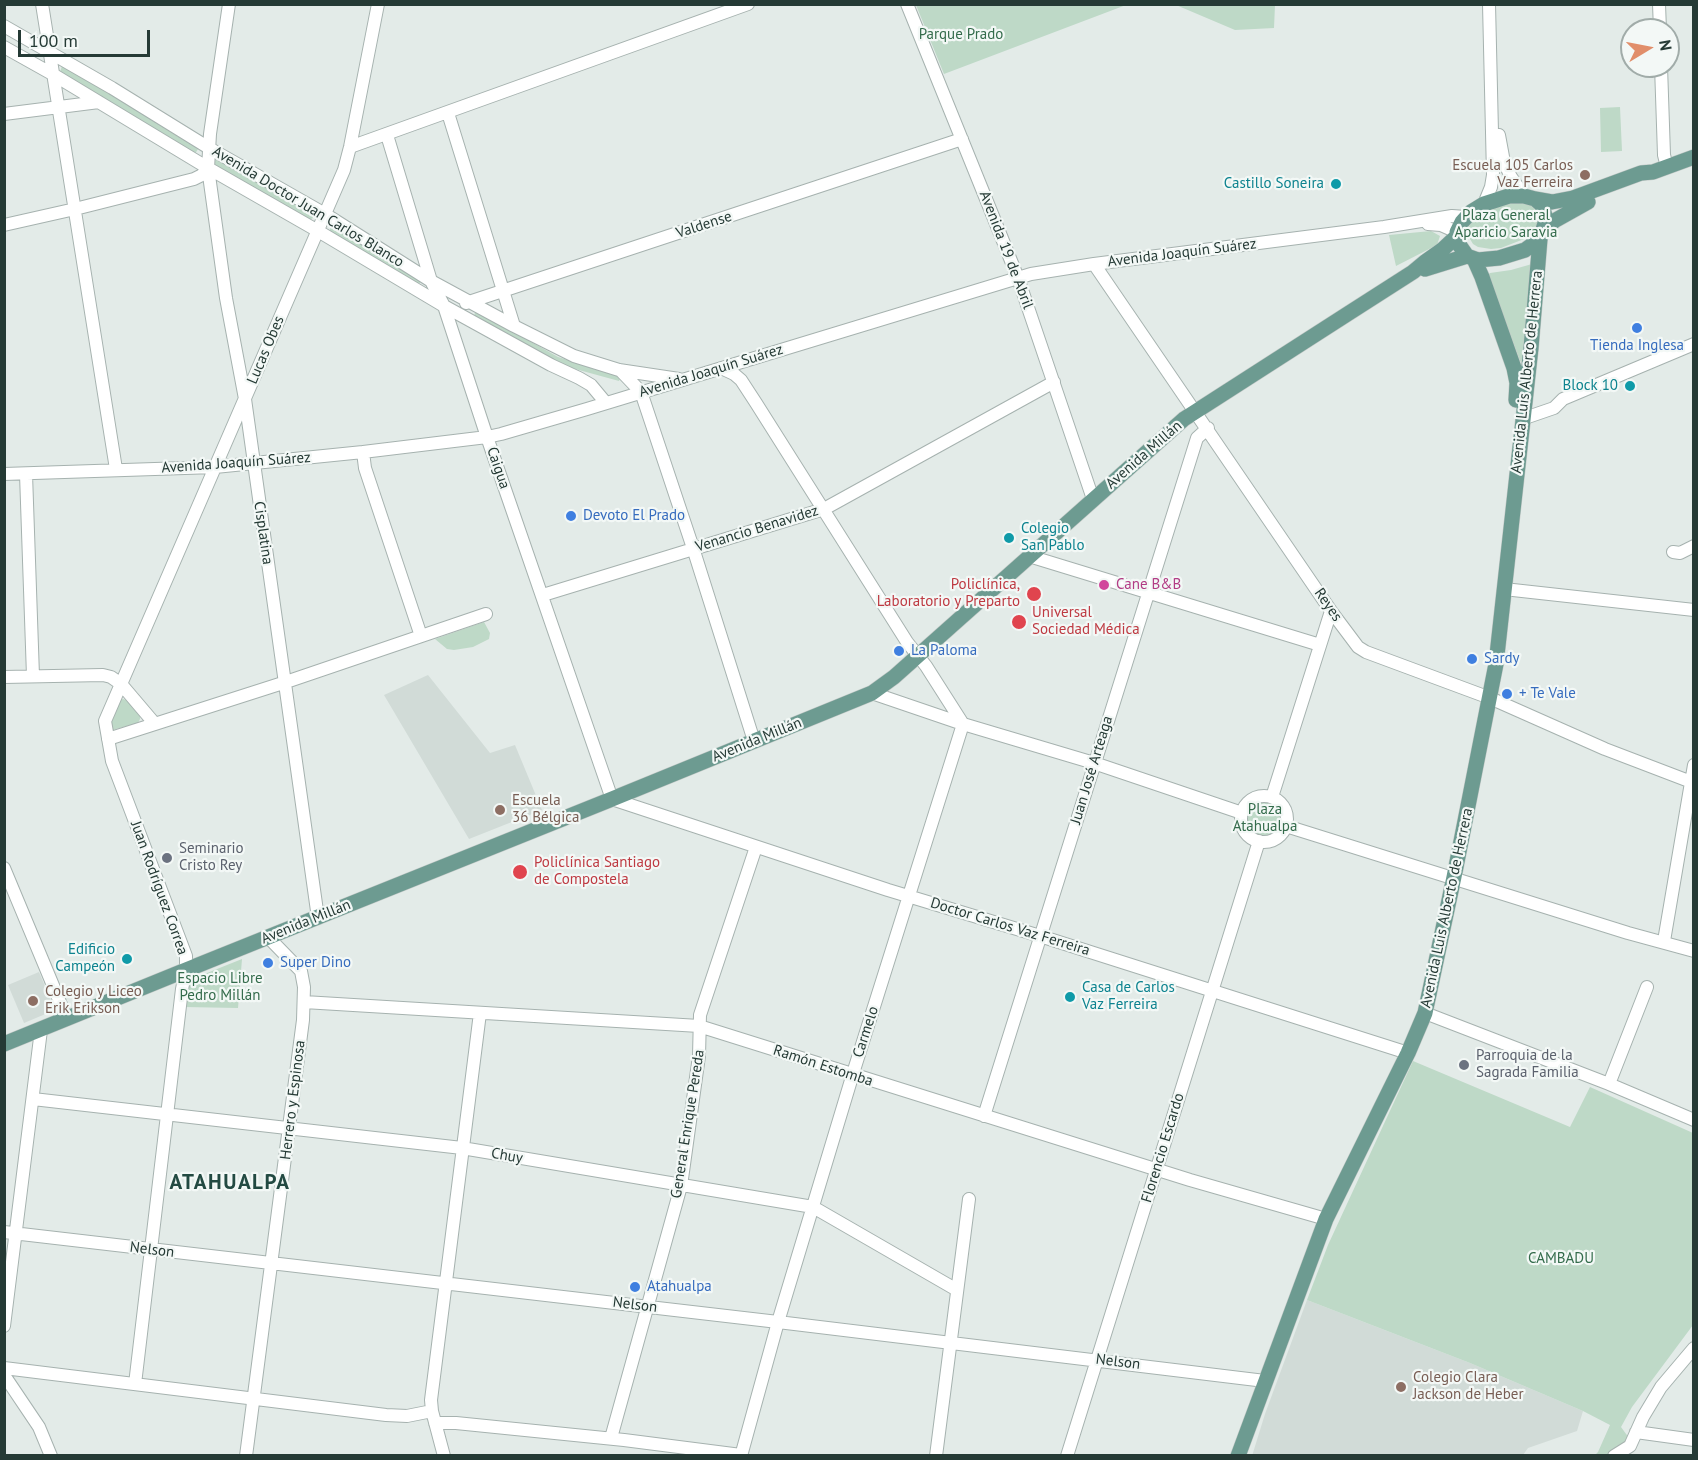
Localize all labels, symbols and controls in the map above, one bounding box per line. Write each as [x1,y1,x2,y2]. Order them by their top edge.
scale bar [21,18,153,56]
north arrow [1620,18,1680,78]
park label: Parque Prado [919,26,1003,44]
text: 100 m [29,29,78,52]
text: N [1655,38,1677,52]
street label: Avenida Doctor Juan Carlos Blanco [209,143,407,271]
place label: Escuela 105 Carlos Vaz Ferreira [1452,157,1573,192]
marker: Escuela 105 Carlos Vaz Ferreira [1578,168,1592,182]
place label: Castillo Soneira [1224,175,1324,193]
marker: Castillo Soneira [1329,177,1343,191]
street label: Avenida 19 de Abril [975,188,1037,312]
park label: Plaza General Aparicio Saravia [1455,207,1557,242]
street label: Valdense [674,208,734,242]
street label: Avenida Joaquín Suárez [1107,235,1257,271]
street label: Avenida Luis Alberto de Herrera [1507,270,1547,474]
street label: Lucas Obes [244,313,288,387]
marker: Tienda Inglesa [1630,321,1644,335]
place label: Tienda Inglesa [1590,337,1684,355]
street label: Avenida Joaquín Suárez [637,341,785,401]
place label: Block 10 [1563,377,1618,395]
marker: Block 10 [1623,379,1637,393]
street label: Avenida Millán [1102,417,1186,493]
street label: Caigua [482,445,514,491]
street label: Avenida Joaquín Suárez [161,449,311,477]
street label: Cisplatina [250,500,276,566]
street label: Venancio Benavidez [693,502,821,556]
place label: Devoto El Prado [583,507,685,525]
marker: Devoto El Prado [564,509,578,523]
place label: Colegio San Pablo [1021,520,1084,555]
marker: Colegio San Pablo [1002,531,1016,545]
place label: Policlínica, Laboratorio y Preparto [877,576,1020,611]
place label: Cane B&B [1116,576,1181,594]
marker: Cane B&B [1097,578,1111,592]
marker: Policlínica, Laboratorio y Preparto [1025,585,1043,603]
street label: Reyes [1310,585,1346,625]
place label: Universal Sociedad Médica [1032,604,1140,639]
marker: Universal Sociedad Médica [1010,613,1028,631]
place label: La Paloma [911,642,977,660]
marker: La Paloma [892,644,906,658]
place label: Sardy [1484,650,1520,668]
marker: Sardy [1465,652,1479,666]
place label: + Te Vale [1519,685,1576,703]
marker: + Te Vale [1500,687,1514,701]
street label: Avenida Millán [710,714,804,766]
street label: Juan José Arteaga [1067,714,1117,826]
place label: Escuela 36 Bélgica [512,792,579,827]
park label: Plaza Atahualpa [1233,801,1297,836]
marker: Escuela 36 Bélgica [493,803,507,817]
street label: Avenida Luis Alberto de Herrera [1417,807,1477,1009]
street label: Juan Rodríguez Correa [126,819,192,957]
place label: Seminario Cristo Rey [179,840,244,875]
marker: Seminario Cristo Rey [160,851,174,865]
place label: Policlínica Santiago de Compostela [534,854,660,889]
marker: Policlínica Santiago de Compostela [511,863,529,881]
street label: Doctor Carlos Vaz Ferreira [928,894,1092,960]
street label: Avenida Millán [259,896,353,948]
place label: Edificio Campeón [55,941,115,976]
marker: Edificio Campeón [120,952,134,966]
place label: Super Dino [280,954,351,972]
marker: Super Dino [261,956,275,970]
park label: Espacio Libre Pedro Millán [177,970,263,1005]
place label: Casa de Carlos Vaz Ferreira [1082,979,1175,1014]
place label: Colegio y Liceo Erik Erikson [45,983,142,1018]
marker: Casa de Carlos Vaz Ferreira [1063,990,1077,1004]
marker: Colegio y Liceo Erik Erikson [26,994,40,1008]
street label: Carmelo [849,1004,883,1060]
street label: Herrero y Espinosa [277,1039,309,1161]
street label: Ramón Estomba [771,1041,875,1091]
place label: Parroquia de la Sagrada Familia [1476,1047,1579,1082]
street label: General Enrique Pereda [667,1048,709,1200]
marker: Parroquia de la Sagrada Familia [1457,1058,1471,1072]
street label: Florencio Escardo [1138,1091,1188,1205]
street label: Chuy [490,1144,524,1168]
district label: ATAHUALPA [170,1170,290,1196]
street label: Nelson [129,1238,175,1262]
park label: CAMBADU [1528,1250,1594,1268]
place label: Atahualpa [647,1278,712,1296]
marker: Atahualpa [628,1280,642,1294]
street label: Nelson [612,1293,658,1317]
street label: Nelson [1095,1350,1141,1374]
place label: Colegio Clara Jackson de Heber [1413,1369,1524,1404]
marker: Colegio Clara Jackson de Heber [1394,1380,1408,1394]

